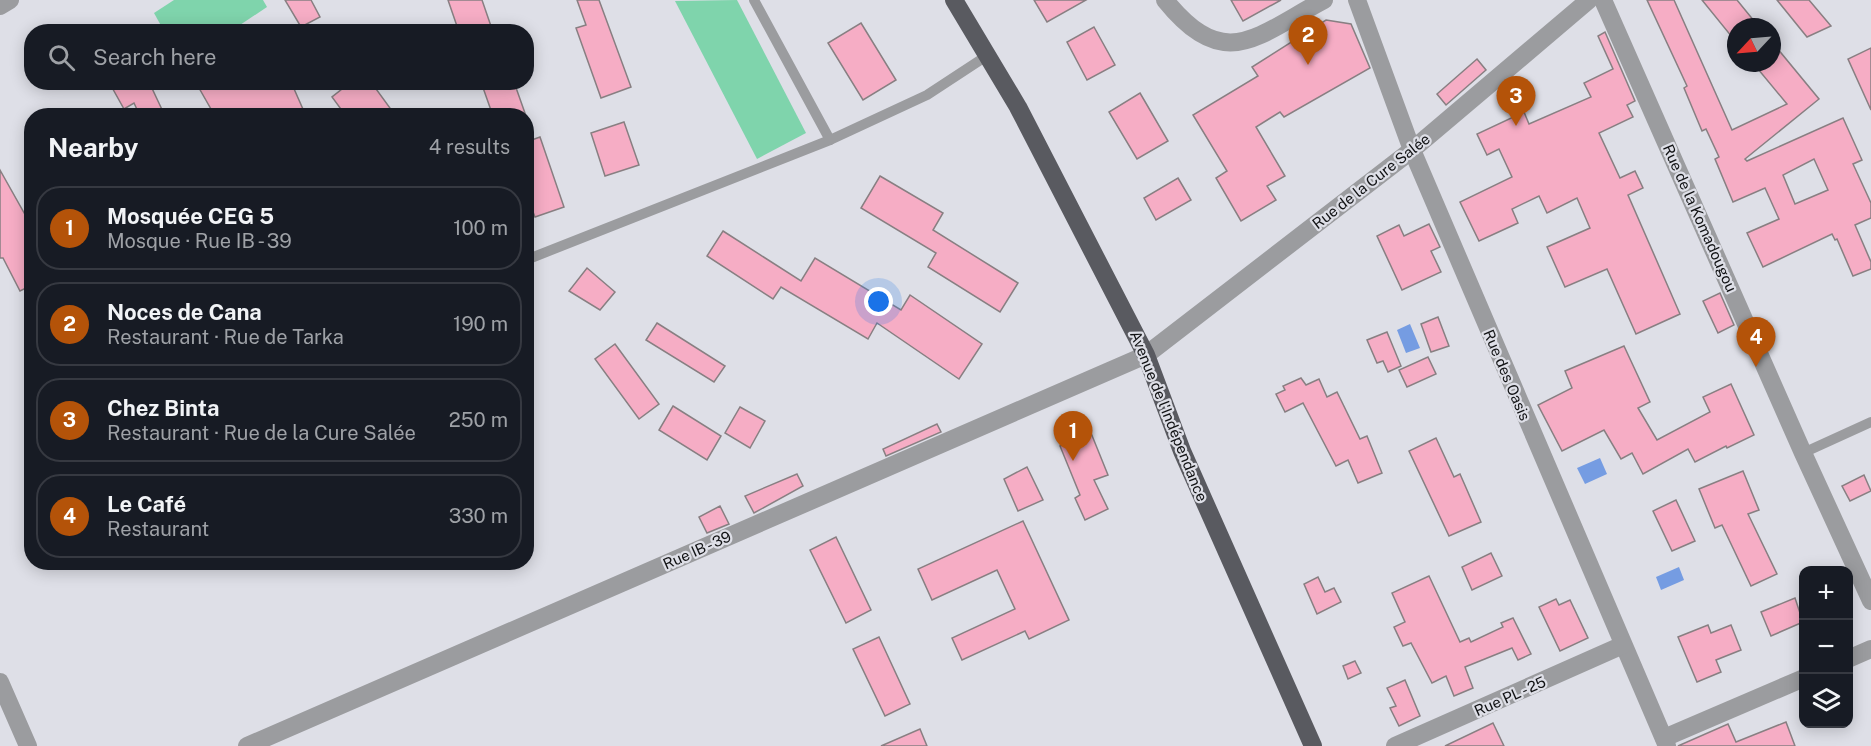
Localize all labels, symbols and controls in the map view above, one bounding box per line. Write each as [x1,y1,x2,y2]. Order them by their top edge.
pin: 2 [1288,16,1328,65]
north arrow [1727,18,1781,72]
search box [24,24,534,90]
icon: search [45,41,78,74]
text: Search here [93,44,217,70]
pin: 3 [1496,76,1536,126]
street label: Rue de la Cure Salée [1309,130,1433,232]
text: Nearby [48,132,138,163]
text: 4 results [429,135,510,159]
street label: Rue de la Komadougou [1660,142,1740,294]
text: Mosquée CEG 5 [107,203,274,229]
text: 1 [65,216,74,240]
text: 100 m [453,216,508,240]
text: Mosque · Rue IB - 39 [107,229,292,253]
your location [864,287,893,316]
text: Noces de Cana [107,299,262,325]
text: 2 [63,312,76,336]
text: 190 m [453,312,508,336]
pin: 4 [1736,318,1776,367]
text: Restaurant · Rue de Tarka [107,325,344,349]
street label: Rue des Oasis [1480,327,1534,423]
street label: Avenue de l'Indépendance [1127,328,1211,504]
text: Chez Binta [107,395,219,421]
text: 3 [63,408,76,432]
text: 250 m [449,408,508,432]
pin: 1 [1054,412,1092,461]
text: Restaurant · Rue de la Cure Salée [107,421,416,445]
text: Le Café [107,491,186,517]
text: 4 [63,504,76,528]
text: 330 m [449,504,508,528]
text: Restaurant [107,517,209,541]
street label: Rue IB - 39 [660,527,734,573]
map controls [1799,566,1853,728]
button: + [1799,566,1853,620]
button: − [1799,620,1853,674]
street label: Rue PL - 25 [1472,673,1548,719]
button: layers [1799,674,1853,728]

